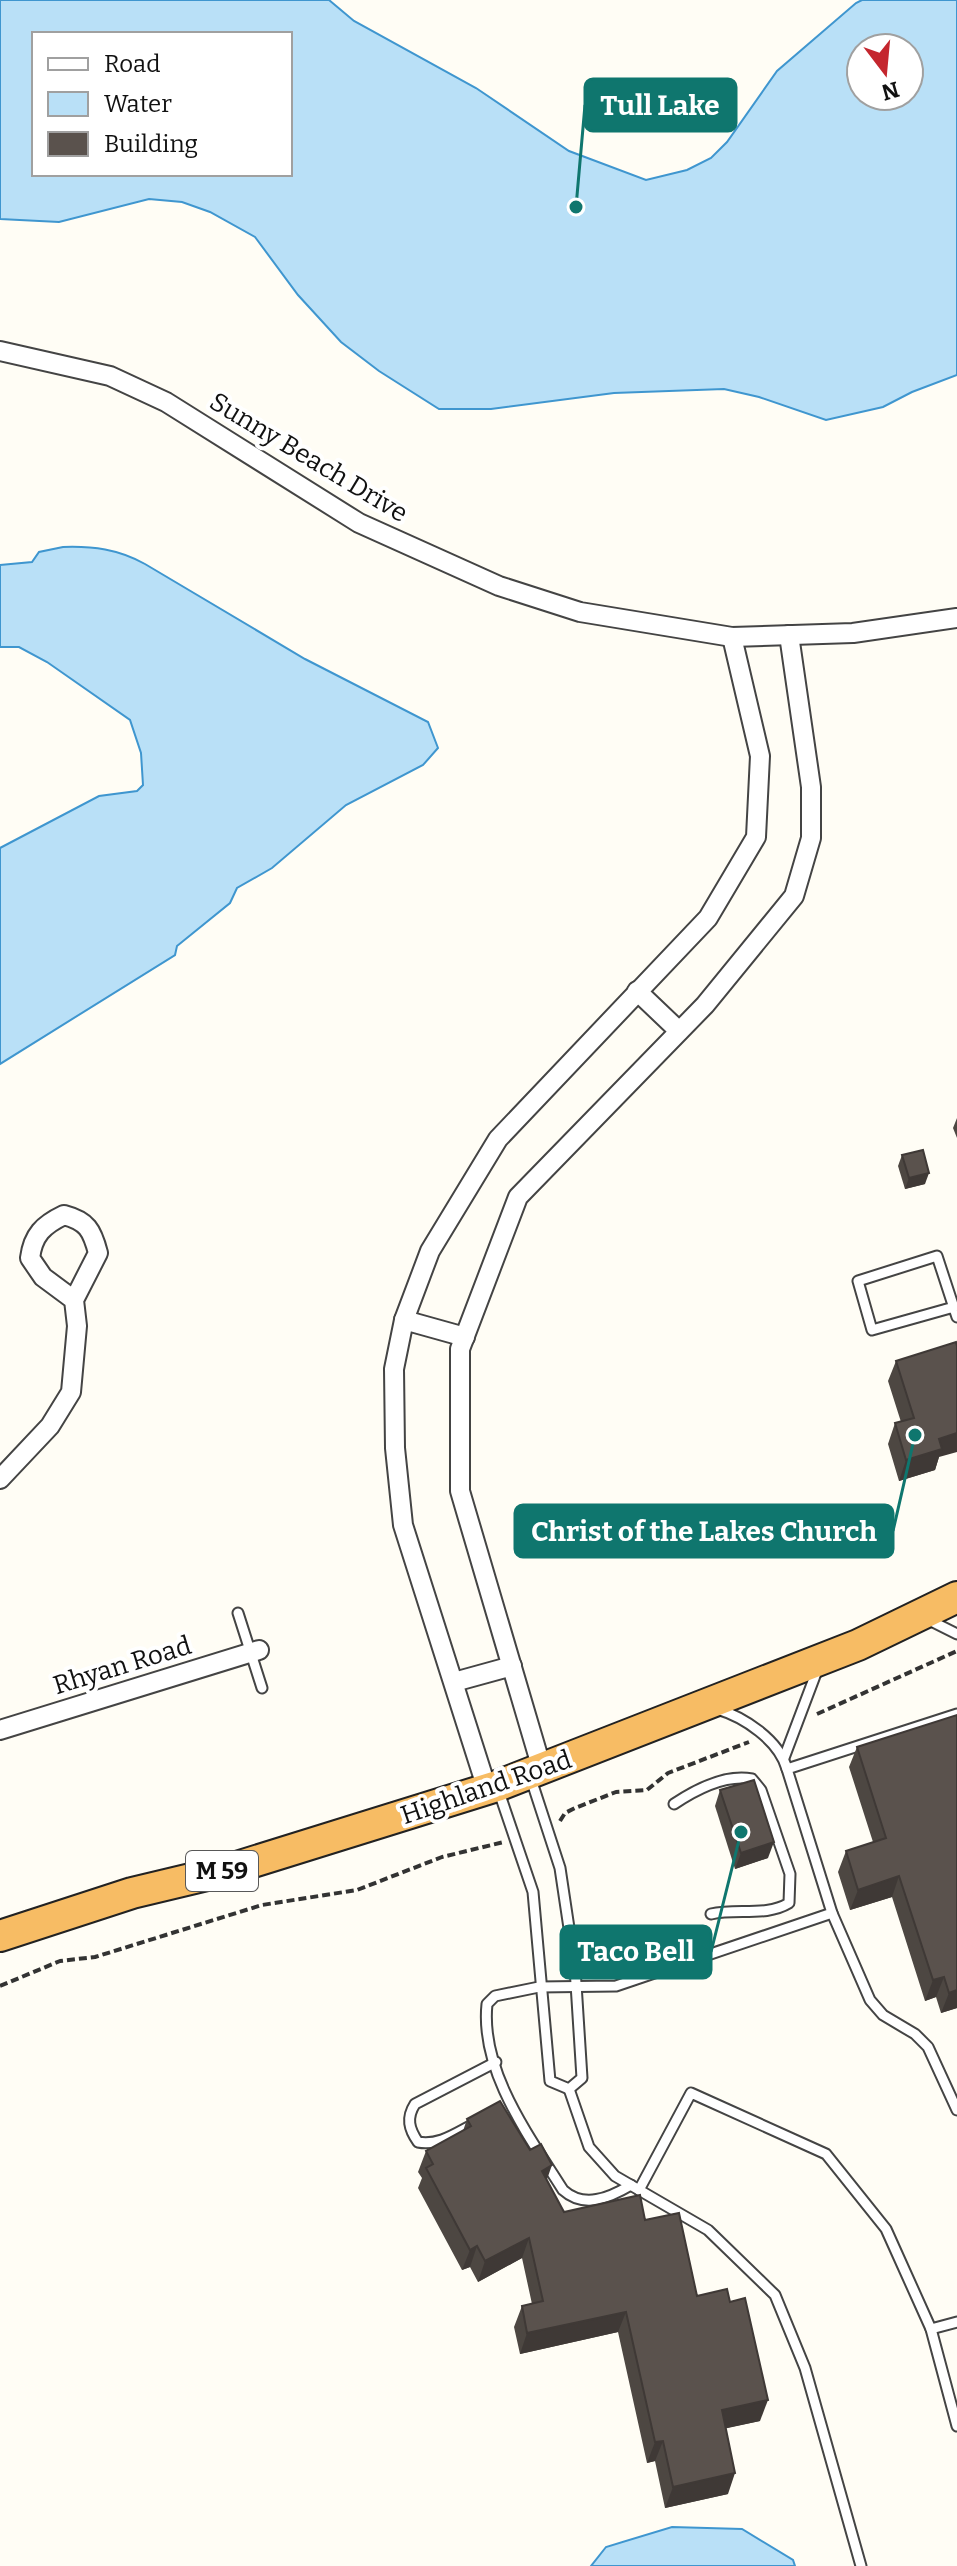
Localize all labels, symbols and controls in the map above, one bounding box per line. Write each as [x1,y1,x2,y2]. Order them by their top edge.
legend [32,32,292,176]
north arrow [845,32,925,112]
text: Road [104,50,160,78]
text: N [878,75,902,106]
callout: Tull Lake [585,79,736,131]
text: Tull Lake [600,89,720,122]
text: Water [104,90,172,118]
text: Building [104,130,198,158]
street label: Sunny Beach Drive [204,386,413,529]
callout: Christ of the Lakes Church [515,1505,893,1557]
text: Christ of the Lakes Church [531,1515,877,1548]
street label: Rhyan Road [49,1630,195,1701]
street label: Highland Road [397,1744,576,1831]
road number: M 59 [186,1851,258,1891]
callout: Taco Bell [561,1926,711,1978]
text: Taco Bell [577,1935,695,1968]

